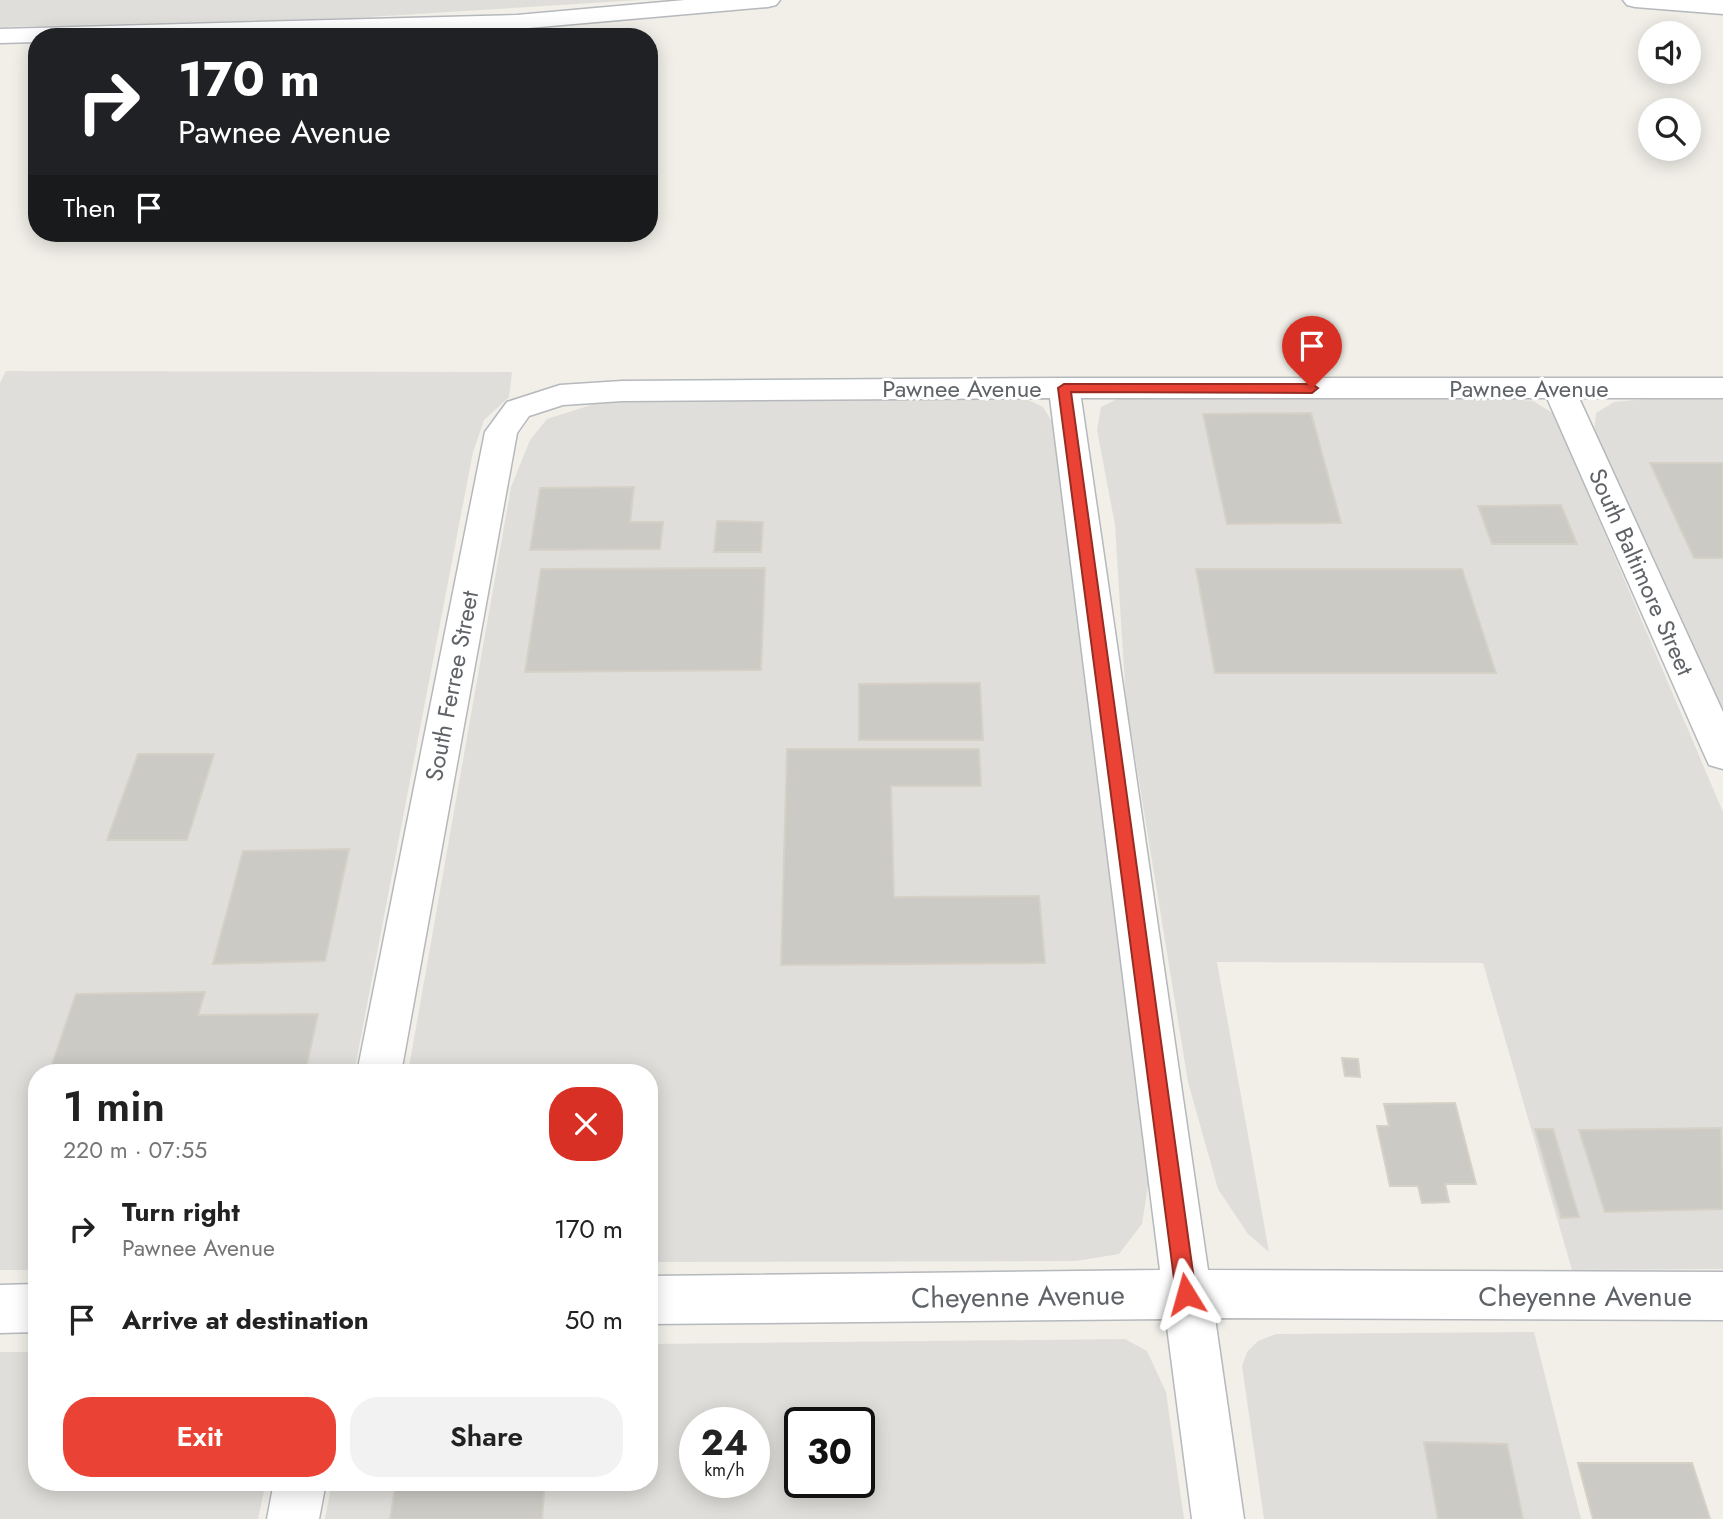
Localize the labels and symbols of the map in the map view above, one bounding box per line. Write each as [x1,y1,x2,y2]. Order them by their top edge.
pin [1282,316,1342,388]
street label: Pawnee Avenue [882,371,1042,406]
street label: Pawnee Avenue [1449,371,1609,406]
street label: South Baltimore Street [1580,463,1703,681]
street label: South Ferree Street [416,587,487,784]
position arrow [1149,1257,1223,1331]
street label: Cheyenne Avenue [911,1274,1125,1319]
street label: Cheyenne Avenue [1478,1276,1692,1317]
speed limit sign: 30 [784,1407,875,1498]

